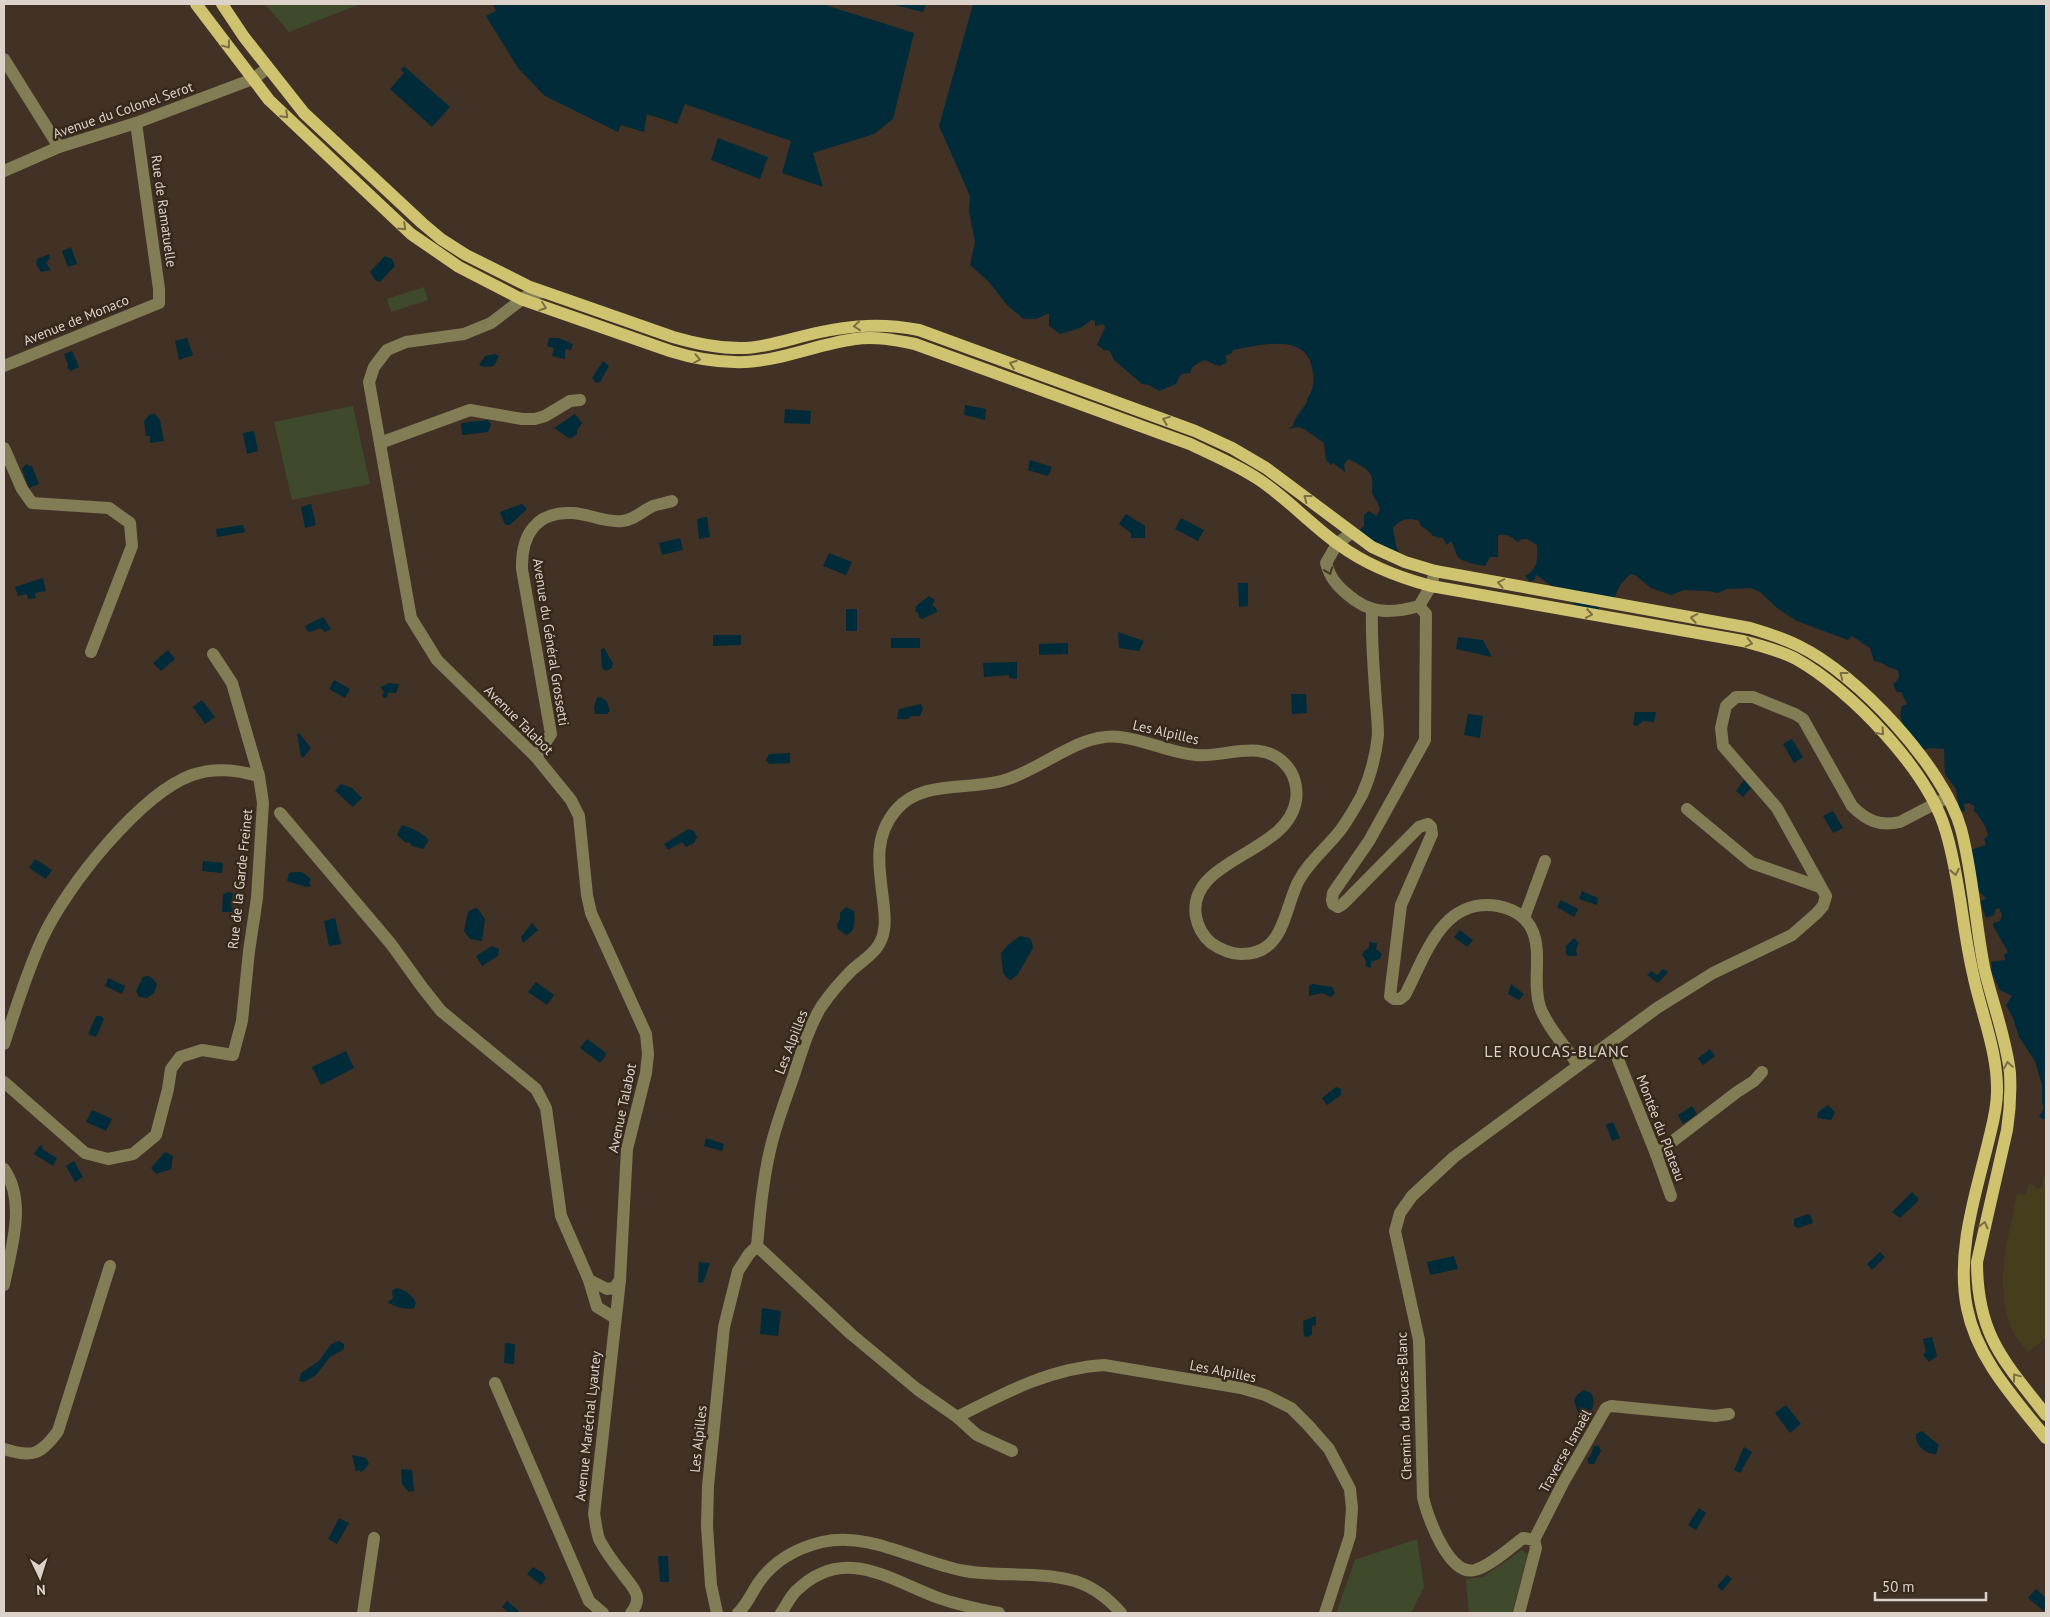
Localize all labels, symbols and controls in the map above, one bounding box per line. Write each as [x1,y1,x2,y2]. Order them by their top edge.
one-way arrow [221,39,229,48]
street label: Avenue du Colonel Serot [51,77,196,142]
one-way arrow [279,109,288,118]
street label: Rue de Ramatuelle [147,154,181,268]
one-way arrow [397,221,406,230]
street label: Avenue de Monaco [20,291,132,349]
one-way arrow [539,301,547,311]
one-way arrow [853,320,861,331]
one-way arrow [693,353,702,363]
one-way arrow [1010,360,1018,370]
one-way arrow [1162,416,1170,426]
one-way arrow [1303,495,1313,504]
street label: Avenue du Général Grossetti [529,557,573,727]
one-way arrow [1323,566,1333,575]
one-way arrow [1496,579,1505,589]
one-way arrow [1584,609,1593,619]
one-way arrow [1689,614,1698,624]
one-way arrow [1744,637,1753,648]
one-way arrow [1839,672,1849,681]
street label: Avenue Talabot [480,681,558,759]
street label: Les Alpilles [1131,716,1201,748]
one-way arrow [1875,726,1884,735]
street label: Rue de la Garde Freinet [224,808,256,950]
one-way arrow [1950,868,1960,877]
street label: Les Alpilles [771,1007,812,1077]
district label: LE ROUCAS-BLANC [1484,1041,1630,1061]
street label: Avenue Talabot [604,1061,640,1154]
one-way arrow [2004,1061,2014,1070]
street label: Montée du Plateau [1632,1072,1690,1184]
one-way arrow [1979,1221,1989,1229]
street label: Chemin du Roucas-Blanc [1392,1332,1416,1480]
street label: Avenue Maréchal Lyautey [571,1350,605,1502]
street label: Les Alpilles [1188,1356,1258,1386]
one-way arrow [2014,1374,2022,1383]
street label: Les Alpilles [686,1404,710,1474]
street label: Traverse Ismaël [1535,1406,1595,1496]
north arrow [15,1552,65,1602]
scale bar [1875,1570,1986,1602]
text: 50 m [1882,1577,1915,1596]
text: N [36,1581,46,1599]

